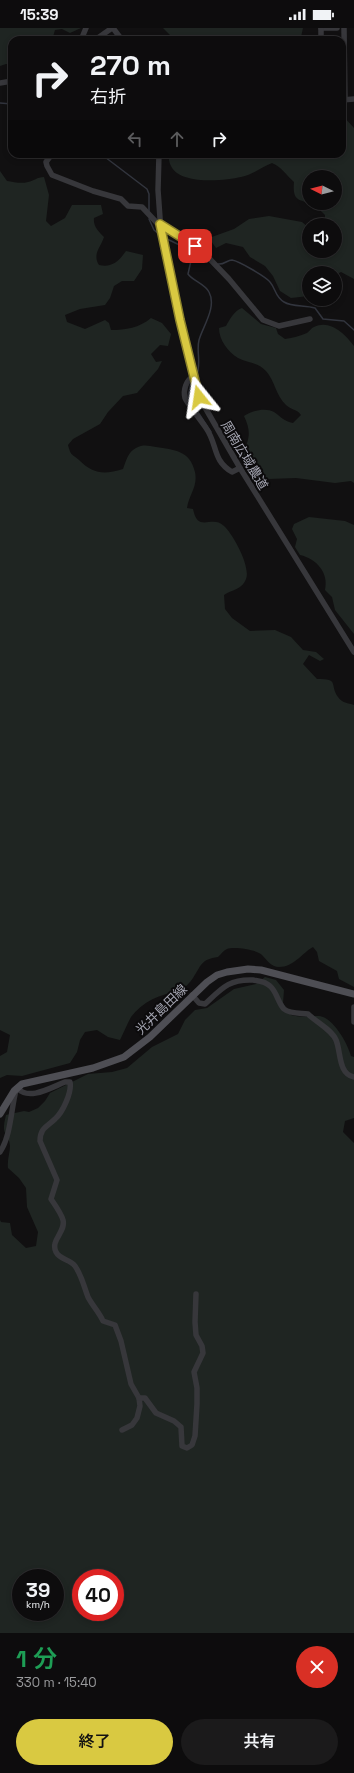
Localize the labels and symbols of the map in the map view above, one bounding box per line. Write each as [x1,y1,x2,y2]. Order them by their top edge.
north arrow [302,170,342,210]
pin [178,229,212,263]
position arrow [178,376,220,418]
street label: 周南広域農道 [217,417,272,493]
street label: 光井島田線 [132,981,191,1038]
speed limit sign: 40 [72,1569,124,1621]

